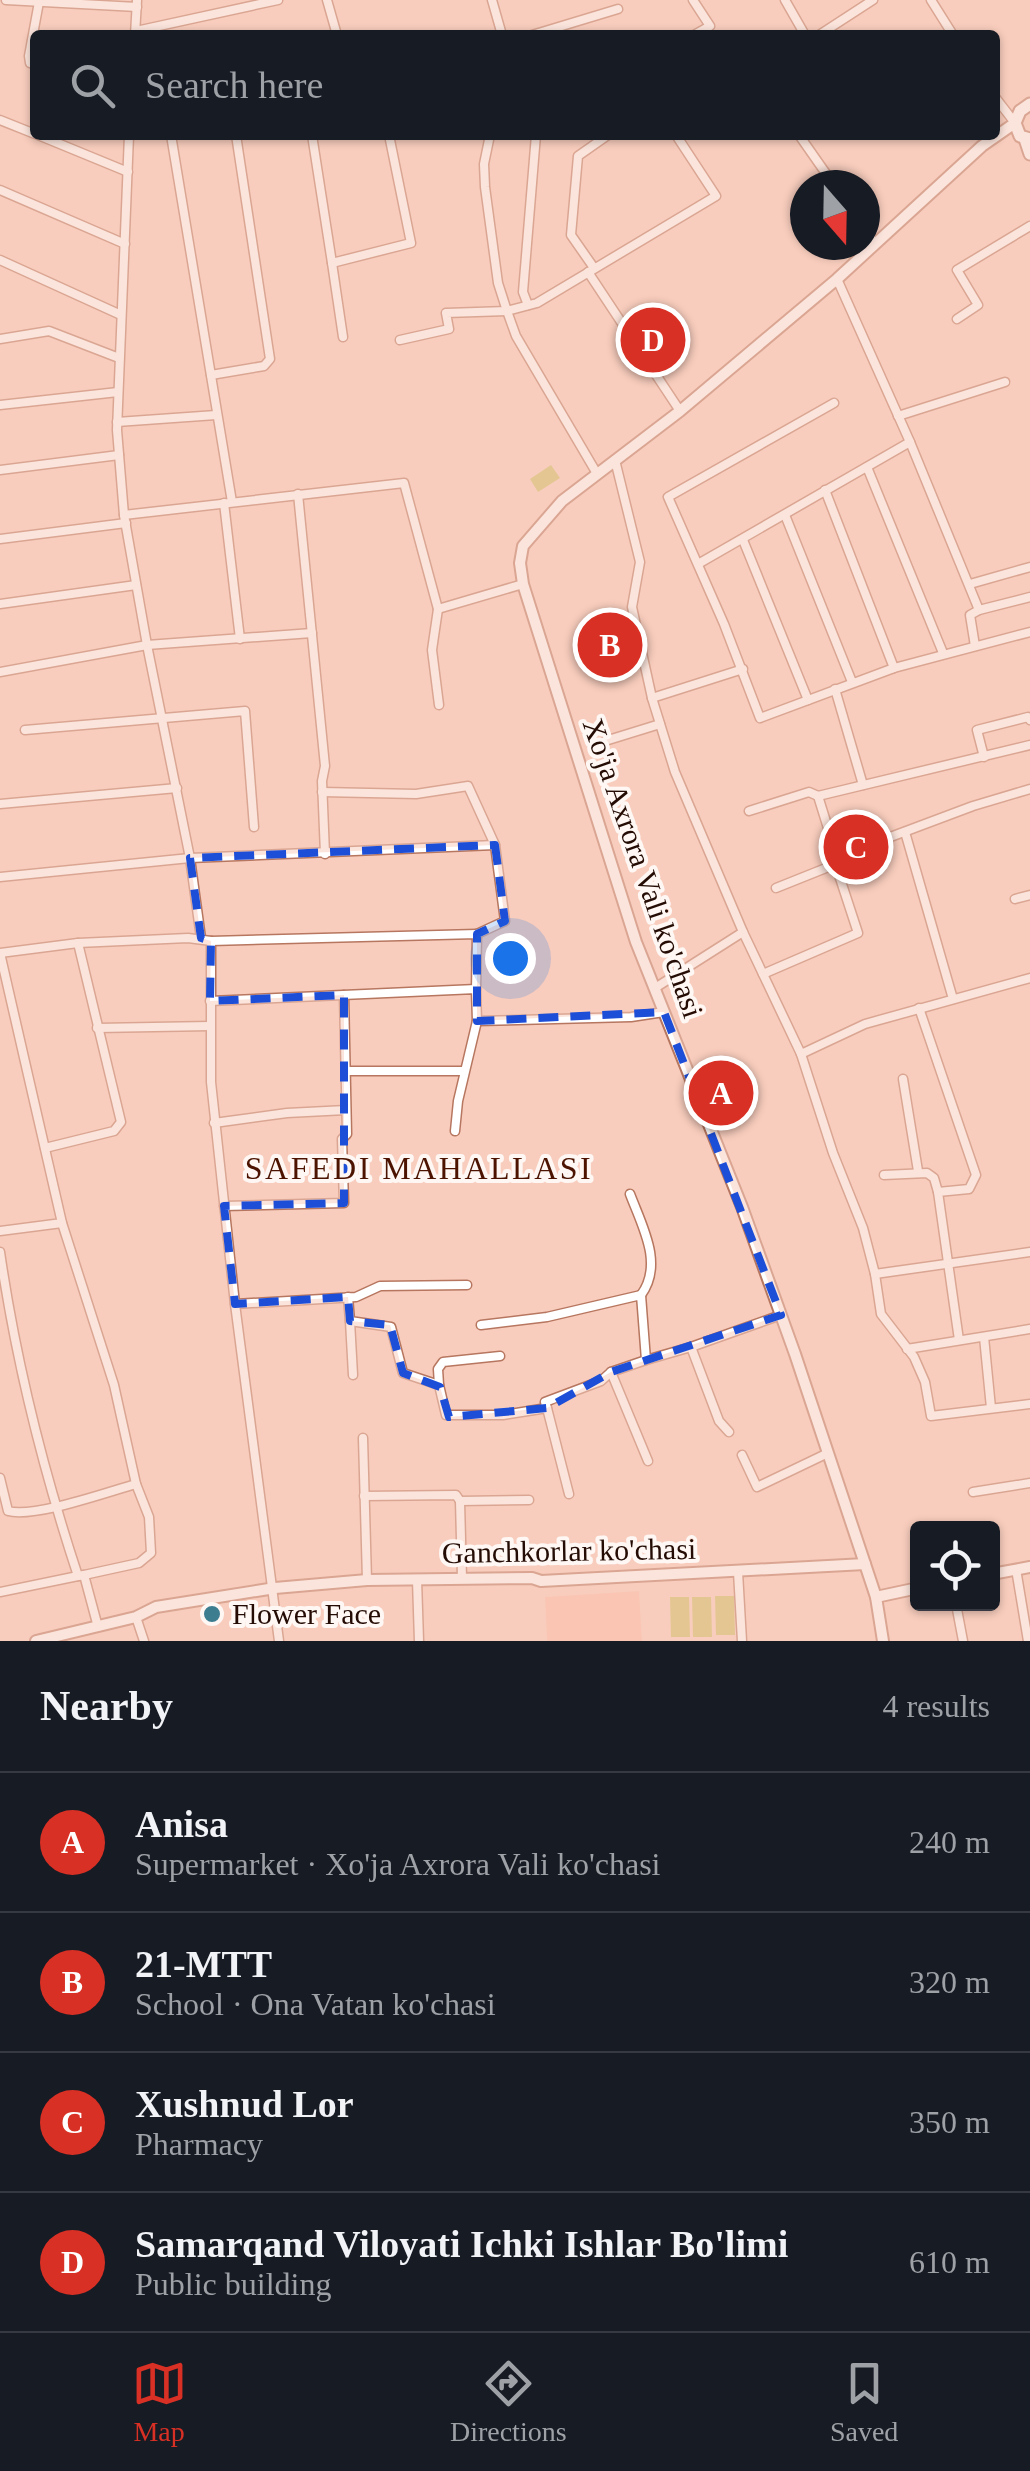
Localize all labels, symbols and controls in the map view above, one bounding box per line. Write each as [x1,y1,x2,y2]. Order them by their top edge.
search box [30,30,1000,140]
icon: search [65,58,120,113]
text: Search here [145,64,323,106]
north arrow [790,170,880,260]
pin: D [620,302,686,378]
pin: B [578,608,642,682]
street label: Xo'ja Axrora Vali ko'chasi [577,714,710,1022]
pin: C [824,810,888,884]
your location [485,933,536,984]
pin: A [688,1056,754,1130]
district label: SAFEDI MAHALLASI [245,1150,593,1186]
map controls [910,1521,1000,1611]
button: locate [910,1521,1000,1611]
street label: Ganchkorlar ko'chasi [441,1532,697,1569]
place label: Flower Face [232,1597,381,1630]
marker: Flower Face [201,1603,223,1625]
text: Nearby [40,1683,173,1729]
text: 4 results [882,1688,990,1724]
text: Anisa [135,1803,228,1845]
text: A [61,1824,84,1860]
text: 240 m [909,1824,990,1860]
text: Supermarket · Xo'ja Axrora Vali ko'chasi [135,1846,660,1882]
text: 21-MTT [135,1943,272,1985]
text: B [62,1964,83,2000]
text: 320 m [909,1964,990,2000]
text: School · Ona Vatan ko'chasi [135,1986,496,2022]
text: Xushnud Lor [135,2083,354,2125]
text: C [61,2104,84,2140]
text: 350 m [909,2104,990,2140]
text: Pharmacy [135,2126,263,2162]
text: Samarqand Viloyati Ichki Ishlar Bo'limi [135,2223,788,2265]
text: D [61,2244,84,2280]
text: 610 m [909,2244,990,2280]
text: Public building [135,2266,331,2302]
tab: Map [132,2356,187,2448]
tab: Directions [450,2356,567,2448]
tab: Saved [830,2356,898,2448]

